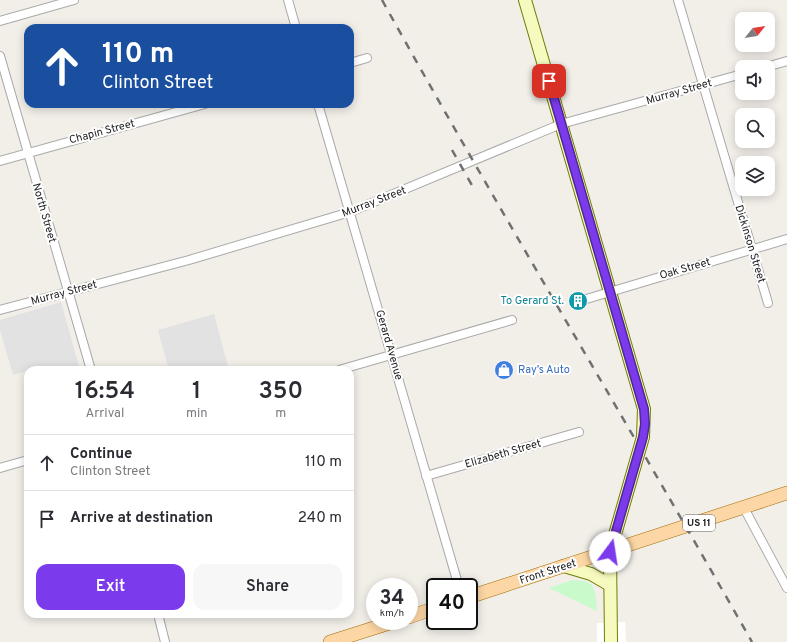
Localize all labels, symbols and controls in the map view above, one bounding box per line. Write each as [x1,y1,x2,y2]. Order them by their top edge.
north arrow [735,12,775,52]
map controls [735,12,775,196]
text: 110 m [102,37,174,73]
icon: ahead [36,40,88,92]
button: sound [735,60,775,100]
pin [532,64,566,98]
icon: arrive [538,70,560,92]
text: Clinton Street [102,72,213,95]
street label: Murray Street [644,76,714,108]
button: search [735,108,775,148]
street label: Chapin Street [68,117,136,147]
button: layers [735,156,775,196]
street label: North Street [29,182,59,244]
street label: Murray Street [340,183,408,221]
street label: Dickinson Street [731,203,769,285]
street label: Oak Street [658,255,712,283]
street label: Murray Street [29,277,99,309]
building icon: To Gerard St. [567,290,589,312]
place label: To Gerard St. [501,294,564,308]
street label: Gerard Avenue [372,308,406,382]
shop icon: Ray’s Auto [493,359,515,381]
place label: Ray’s Auto [518,363,570,377]
text: 16:54 [75,377,135,407]
text: 1 [192,377,201,407]
text: 350 [258,377,303,407]
text: Arrival [86,406,124,422]
text: min [186,406,208,422]
text: m [275,406,286,422]
street label: Elizabeth Street [463,436,543,472]
text: Continue [70,445,132,464]
icon: ahead [36,452,58,474]
text: 110 m [305,453,342,472]
text: Clinton Street [70,464,150,480]
icon: arrive [36,508,58,530]
text: Arrive at destination [70,509,213,528]
text: 240 m [298,509,342,528]
road number: US 11 [683,515,715,531]
position arrow [589,531,631,573]
street label: Front Street [518,556,578,588]
button: Exit [36,564,185,610]
button: Share [193,564,342,610]
speed limit sign: 40 [426,578,478,630]
text: 34 [380,586,404,612]
text: km/h [380,607,404,620]

